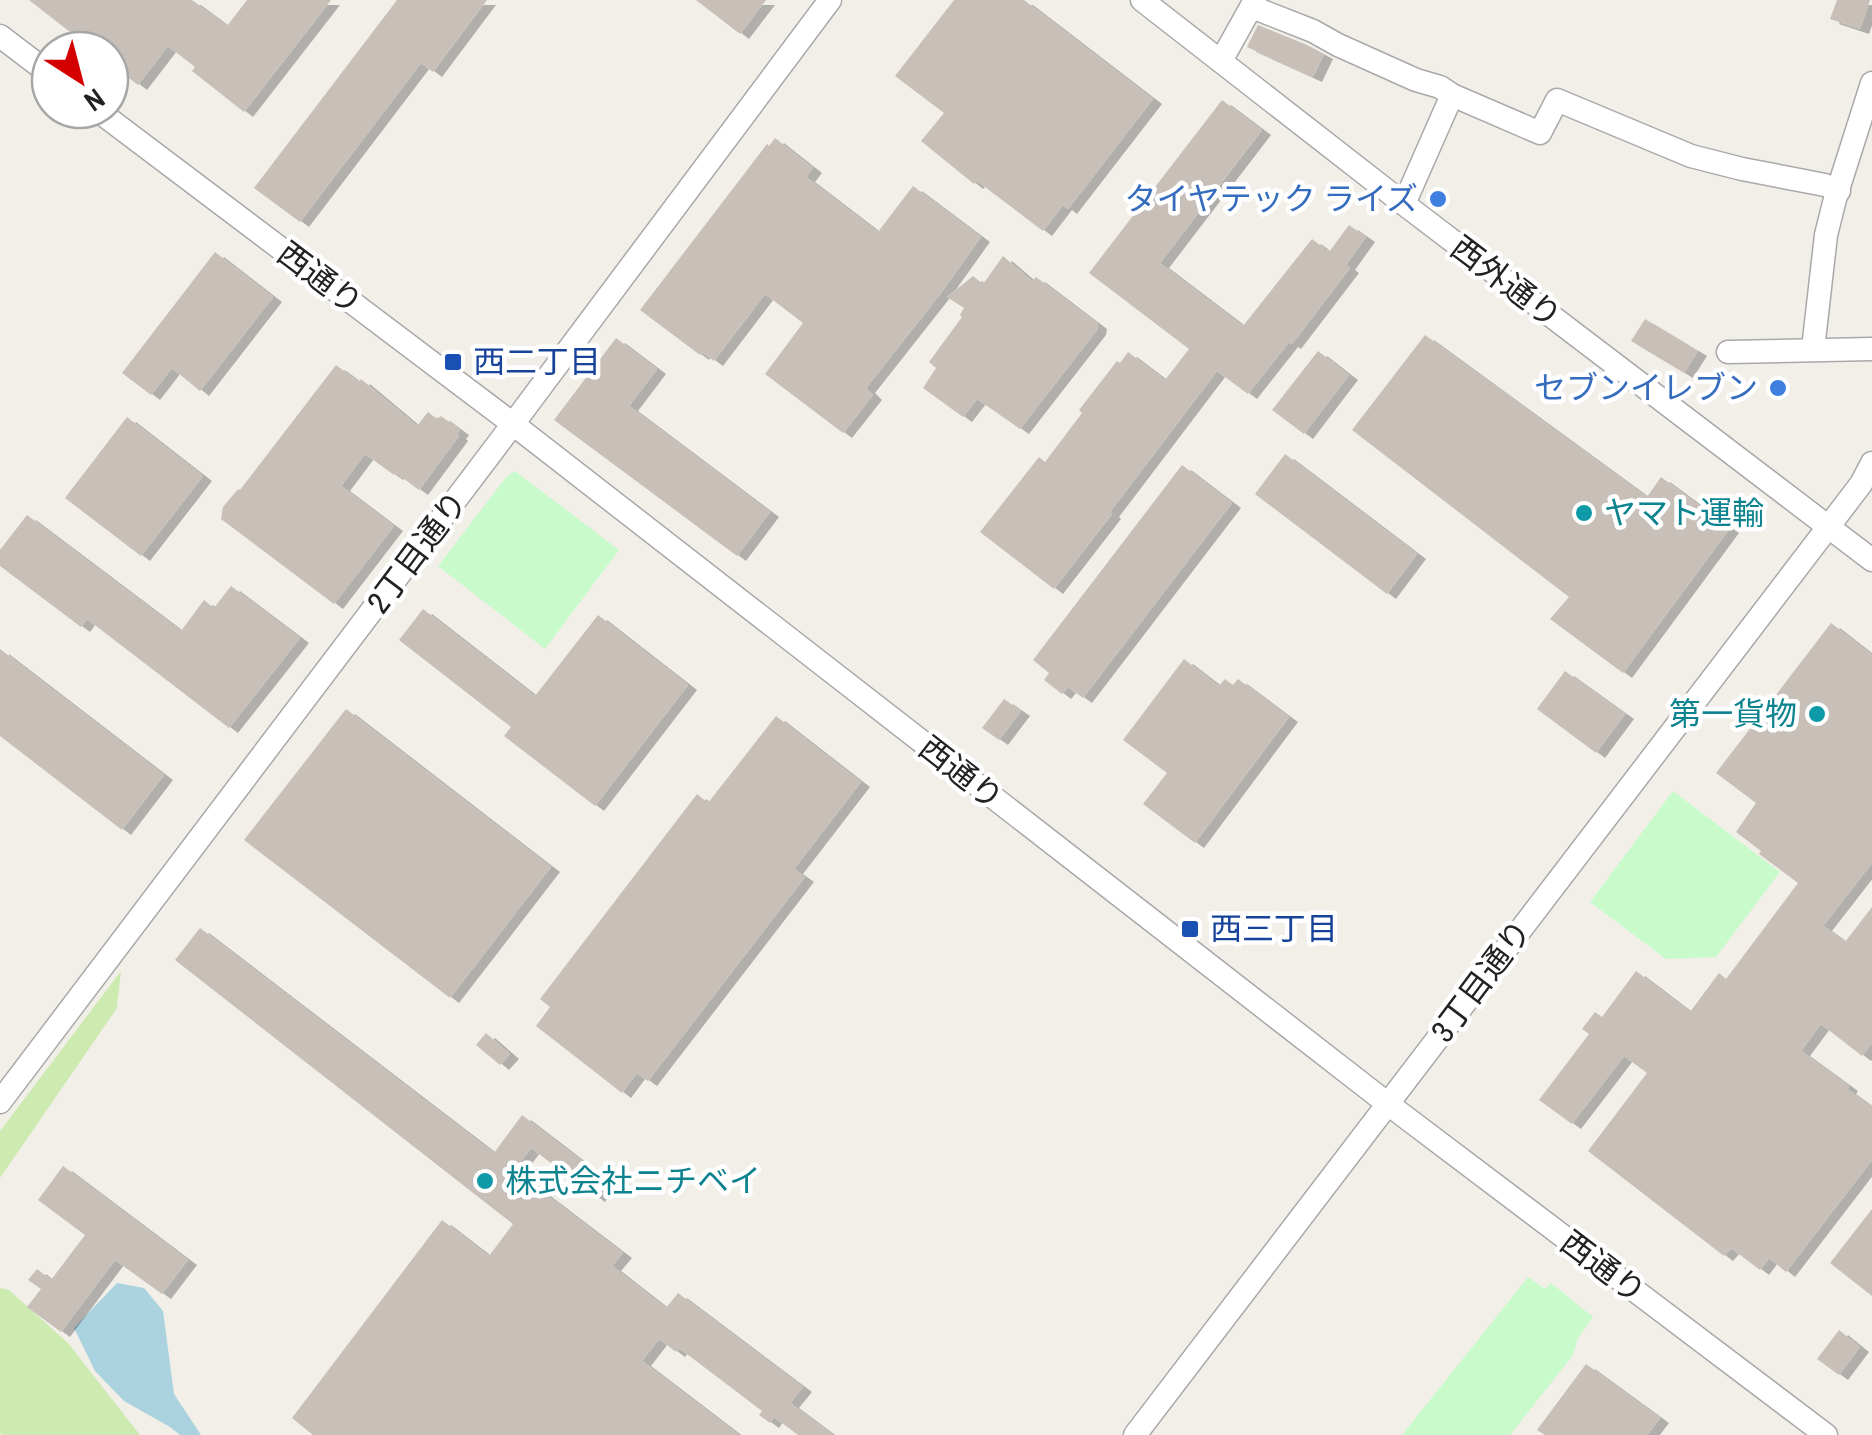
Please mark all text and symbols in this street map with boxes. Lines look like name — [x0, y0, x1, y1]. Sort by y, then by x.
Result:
north arrow — [30, 30, 130, 130]
text: N — [77, 80, 113, 120]
place label: タイヤテック ライズ — [1125, 177, 1418, 220]
marker: タイヤテック ライズ — [1427, 188, 1449, 210]
street label: 西外通り — [1442, 226, 1570, 337]
street label: 西通り — [269, 232, 372, 324]
place label: 西二丁目 — [473, 340, 601, 383]
marker: 西二丁目 — [442, 351, 464, 373]
place label: セブンイレブン — [1534, 366, 1758, 409]
marker: セブンイレブン — [1767, 377, 1789, 399]
street label: 2丁目通り — [357, 482, 477, 622]
place label: ヤマト運輸 — [1604, 491, 1764, 534]
marker: ヤマト運輸 — [1573, 502, 1595, 524]
place label: 第一貨物 — [1669, 692, 1797, 735]
marker: 第一貨物 — [1806, 703, 1828, 725]
street label: 西通り — [910, 726, 1012, 819]
place label: 西三丁目 — [1210, 907, 1338, 950]
street label: 3丁目通り — [1421, 911, 1541, 1051]
marker: 西三丁目 — [1179, 918, 1201, 940]
place label: 株式会社ニチベイ — [505, 1159, 761, 1202]
marker: 株式会社ニチベイ — [474, 1170, 496, 1192]
street label: 西通り — [1552, 1221, 1655, 1313]

